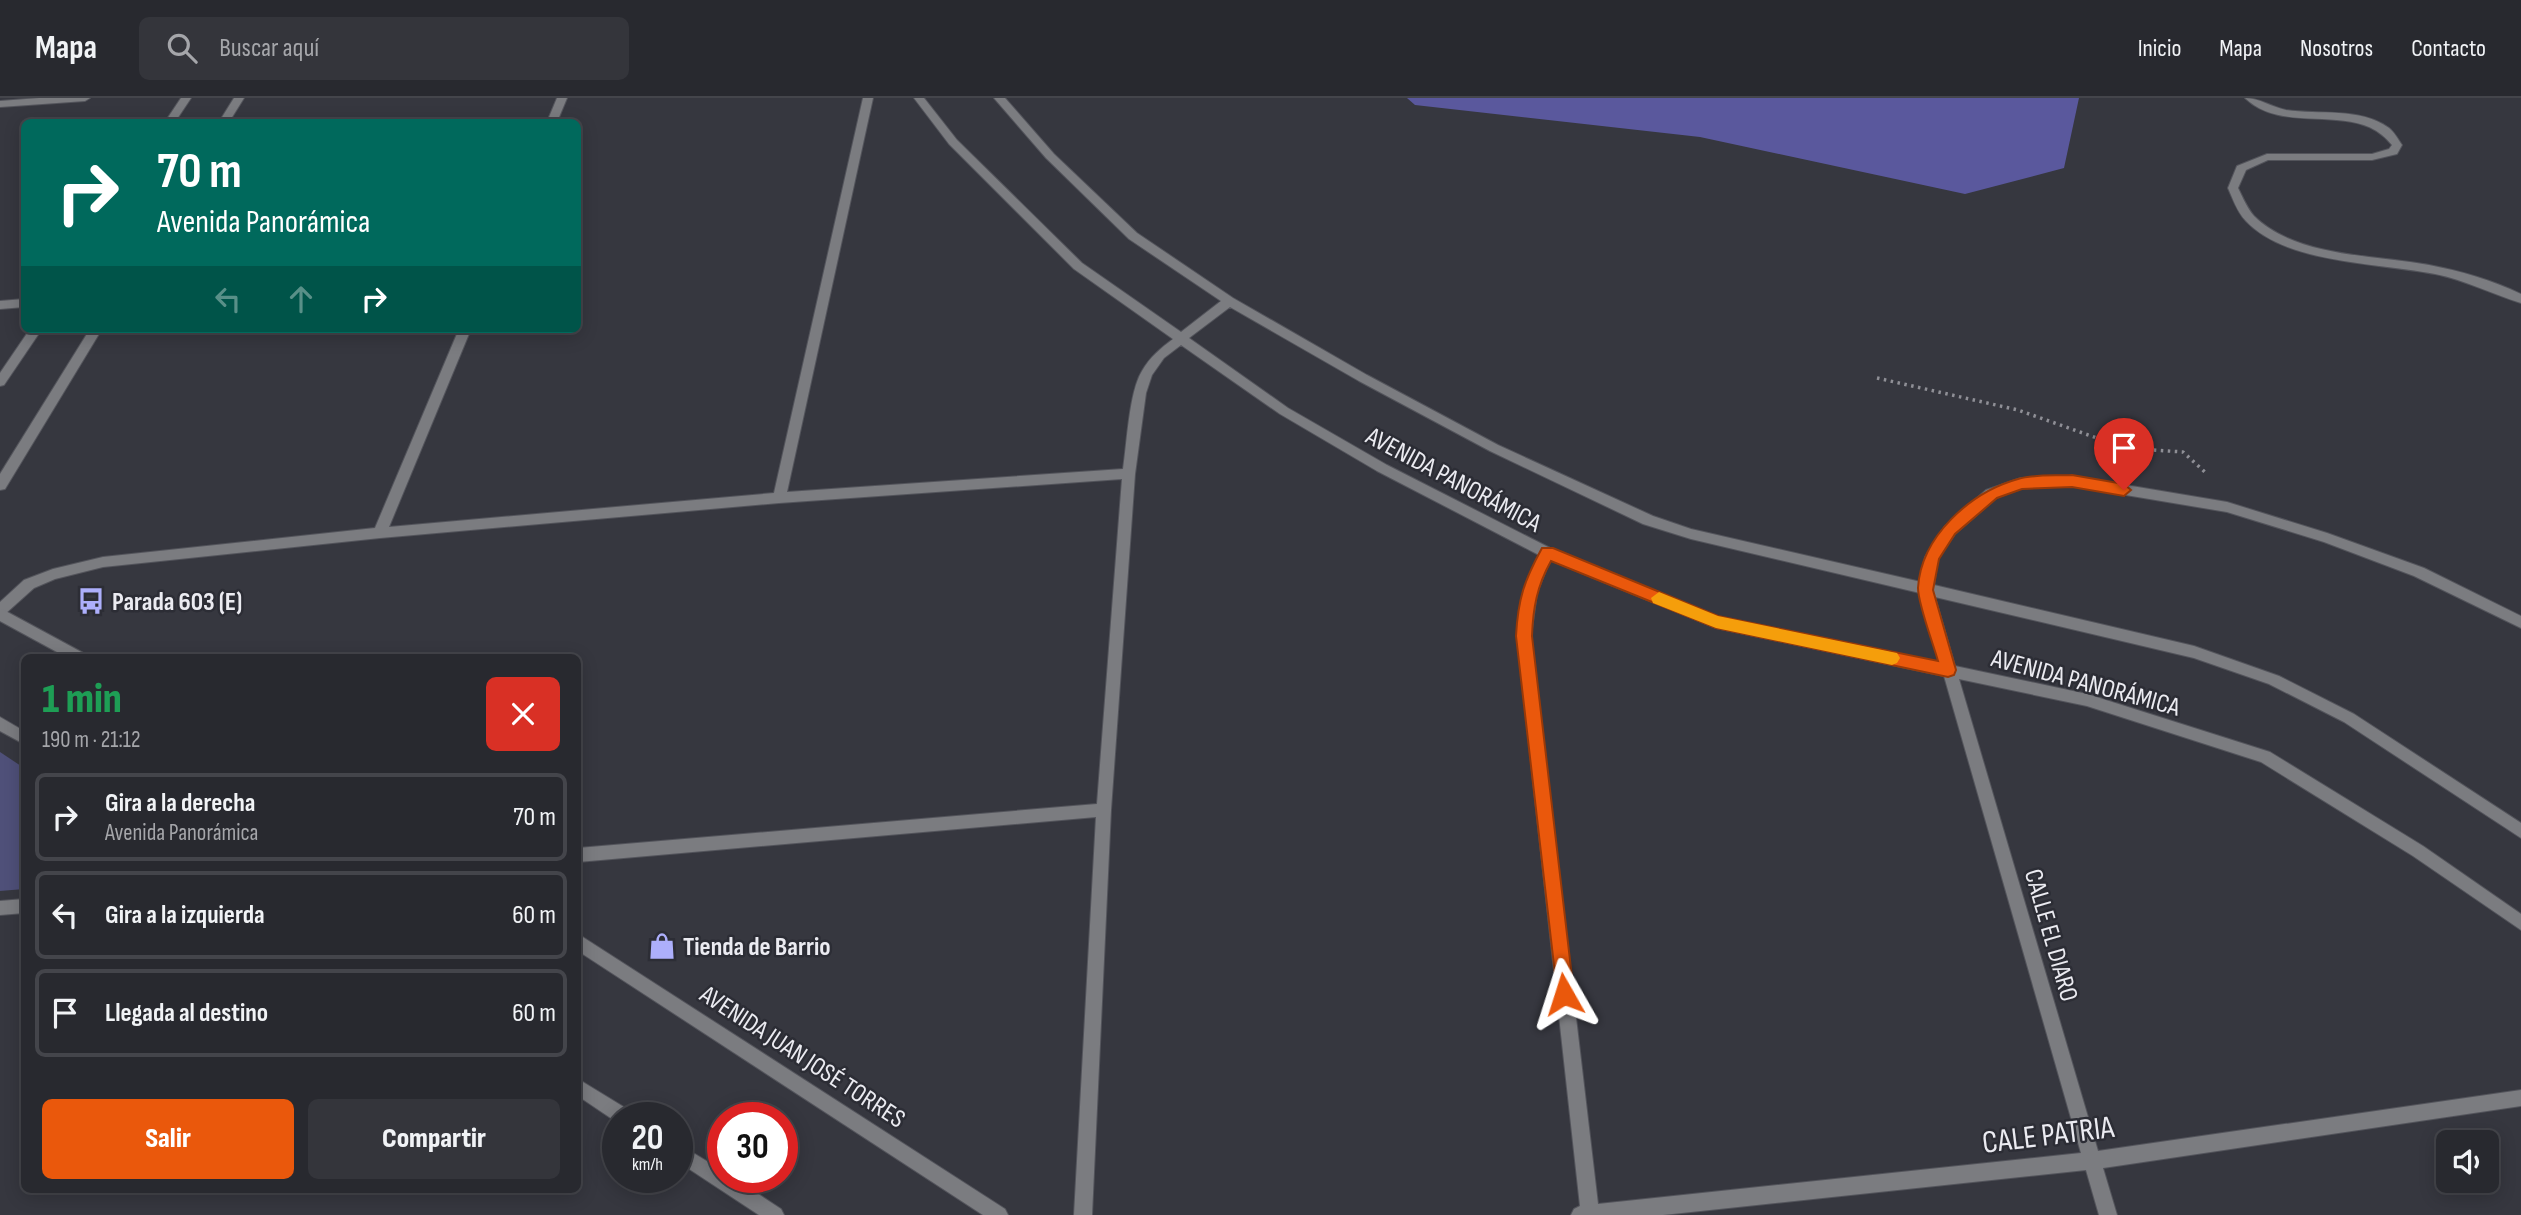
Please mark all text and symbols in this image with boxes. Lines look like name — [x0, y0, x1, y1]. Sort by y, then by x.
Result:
search box — [139, 17, 629, 80]
text: Mapa — [35, 28, 97, 68]
icon: search — [163, 29, 201, 67]
text: Buscar aquí — [219, 33, 319, 64]
text: Inicio — [2138, 34, 2181, 63]
text: Mapa — [2219, 34, 2262, 63]
text: Nosotros — [2300, 34, 2373, 63]
text: Contacto — [2411, 34, 2486, 63]
text: 70 m — [157, 143, 242, 202]
icon: right — [42, 147, 133, 238]
text: Avenida Panorámica — [157, 203, 370, 242]
icon: left — [209, 280, 247, 318]
icon: ahead — [282, 280, 320, 318]
icon: right — [355, 280, 393, 318]
pin — [2094, 418, 2154, 490]
street label: AVENIDA PANORÁMICA — [1359, 421, 1547, 540]
icon: arrive — [2105, 429, 2143, 467]
bus stop icon: Parada 603 (E) — [76, 586, 106, 616]
place label: Parada 603 (E) — [112, 587, 242, 618]
street label: AVENIDA PANORÁMICA — [1987, 643, 2184, 724]
text: 1 min — [42, 674, 122, 725]
button: close — [486, 677, 560, 751]
text: 190 m · 21:12 — [42, 726, 141, 754]
text: Gira a la derecha — [105, 788, 255, 819]
icon: right — [46, 798, 84, 836]
text: 70 m — [513, 802, 556, 833]
text: Avenida Panorámica — [105, 819, 258, 847]
street label: CALLE EL DIARO — [2017, 866, 2084, 1005]
icon: left — [46, 896, 84, 934]
text: Gira a la izquierda — [105, 900, 265, 931]
text: 60 m — [512, 900, 556, 931]
shop icon: Tienda de Barrio — [647, 931, 677, 961]
place label: Tienda de Barrio — [683, 932, 831, 963]
position arrow — [1527, 957, 1601, 1031]
street label: AVENIDA JUAN JOSÉ TORRES — [693, 979, 911, 1135]
icon: arrive — [46, 994, 84, 1032]
text: Llegada al destino — [105, 998, 268, 1029]
text: 60 m — [512, 998, 556, 1029]
button: Salir — [42, 1099, 294, 1179]
button: Compartir — [308, 1099, 560, 1179]
speed limit sign: 30 — [707, 1102, 798, 1193]
street label: CALE PATRIA — [1980, 1108, 2117, 1163]
text: 20 — [632, 1117, 664, 1160]
map controls — [2436, 1130, 2499, 1193]
button: sound — [2436, 1130, 2499, 1193]
text: km/h — [632, 1154, 663, 1175]

